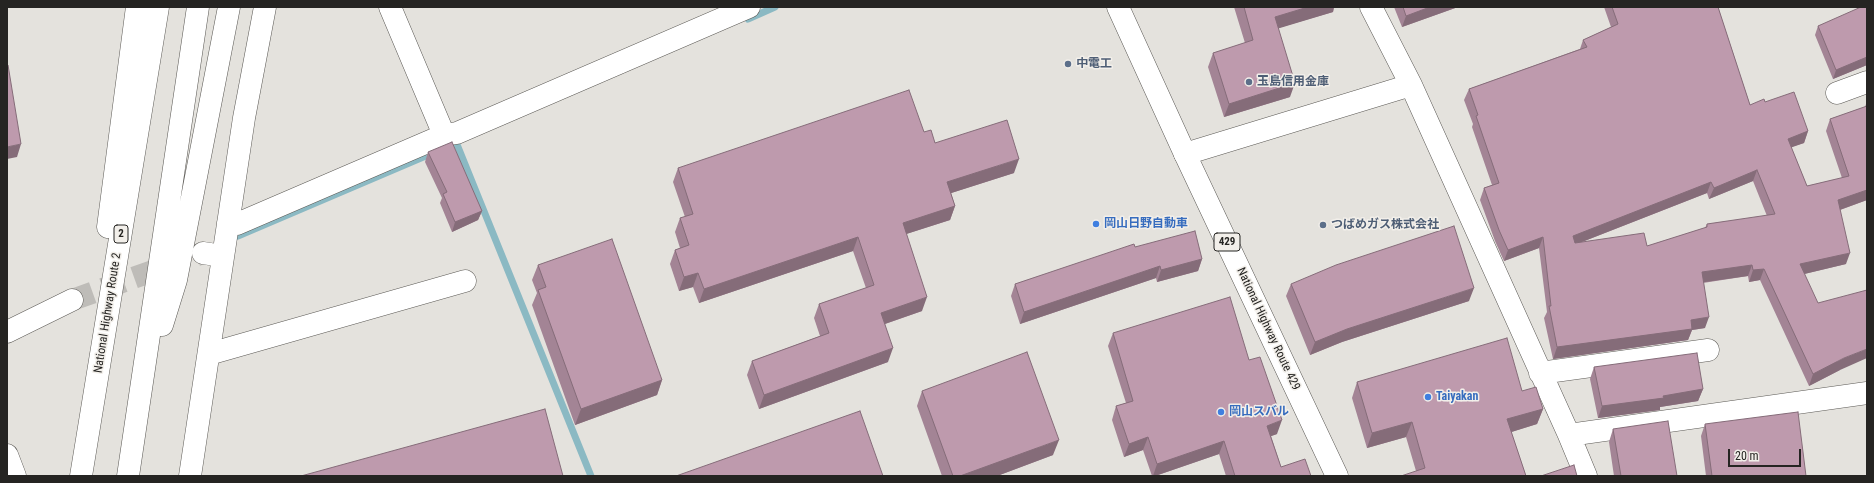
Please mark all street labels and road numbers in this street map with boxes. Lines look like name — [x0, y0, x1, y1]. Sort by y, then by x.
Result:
road number: 2 — [114, 225, 128, 243]
road number: 429 — [1214, 233, 1240, 251]
street label: National Highway Route 2 — [91, 252, 125, 374]
street label: National Highway Route 429 — [1233, 265, 1303, 393]

